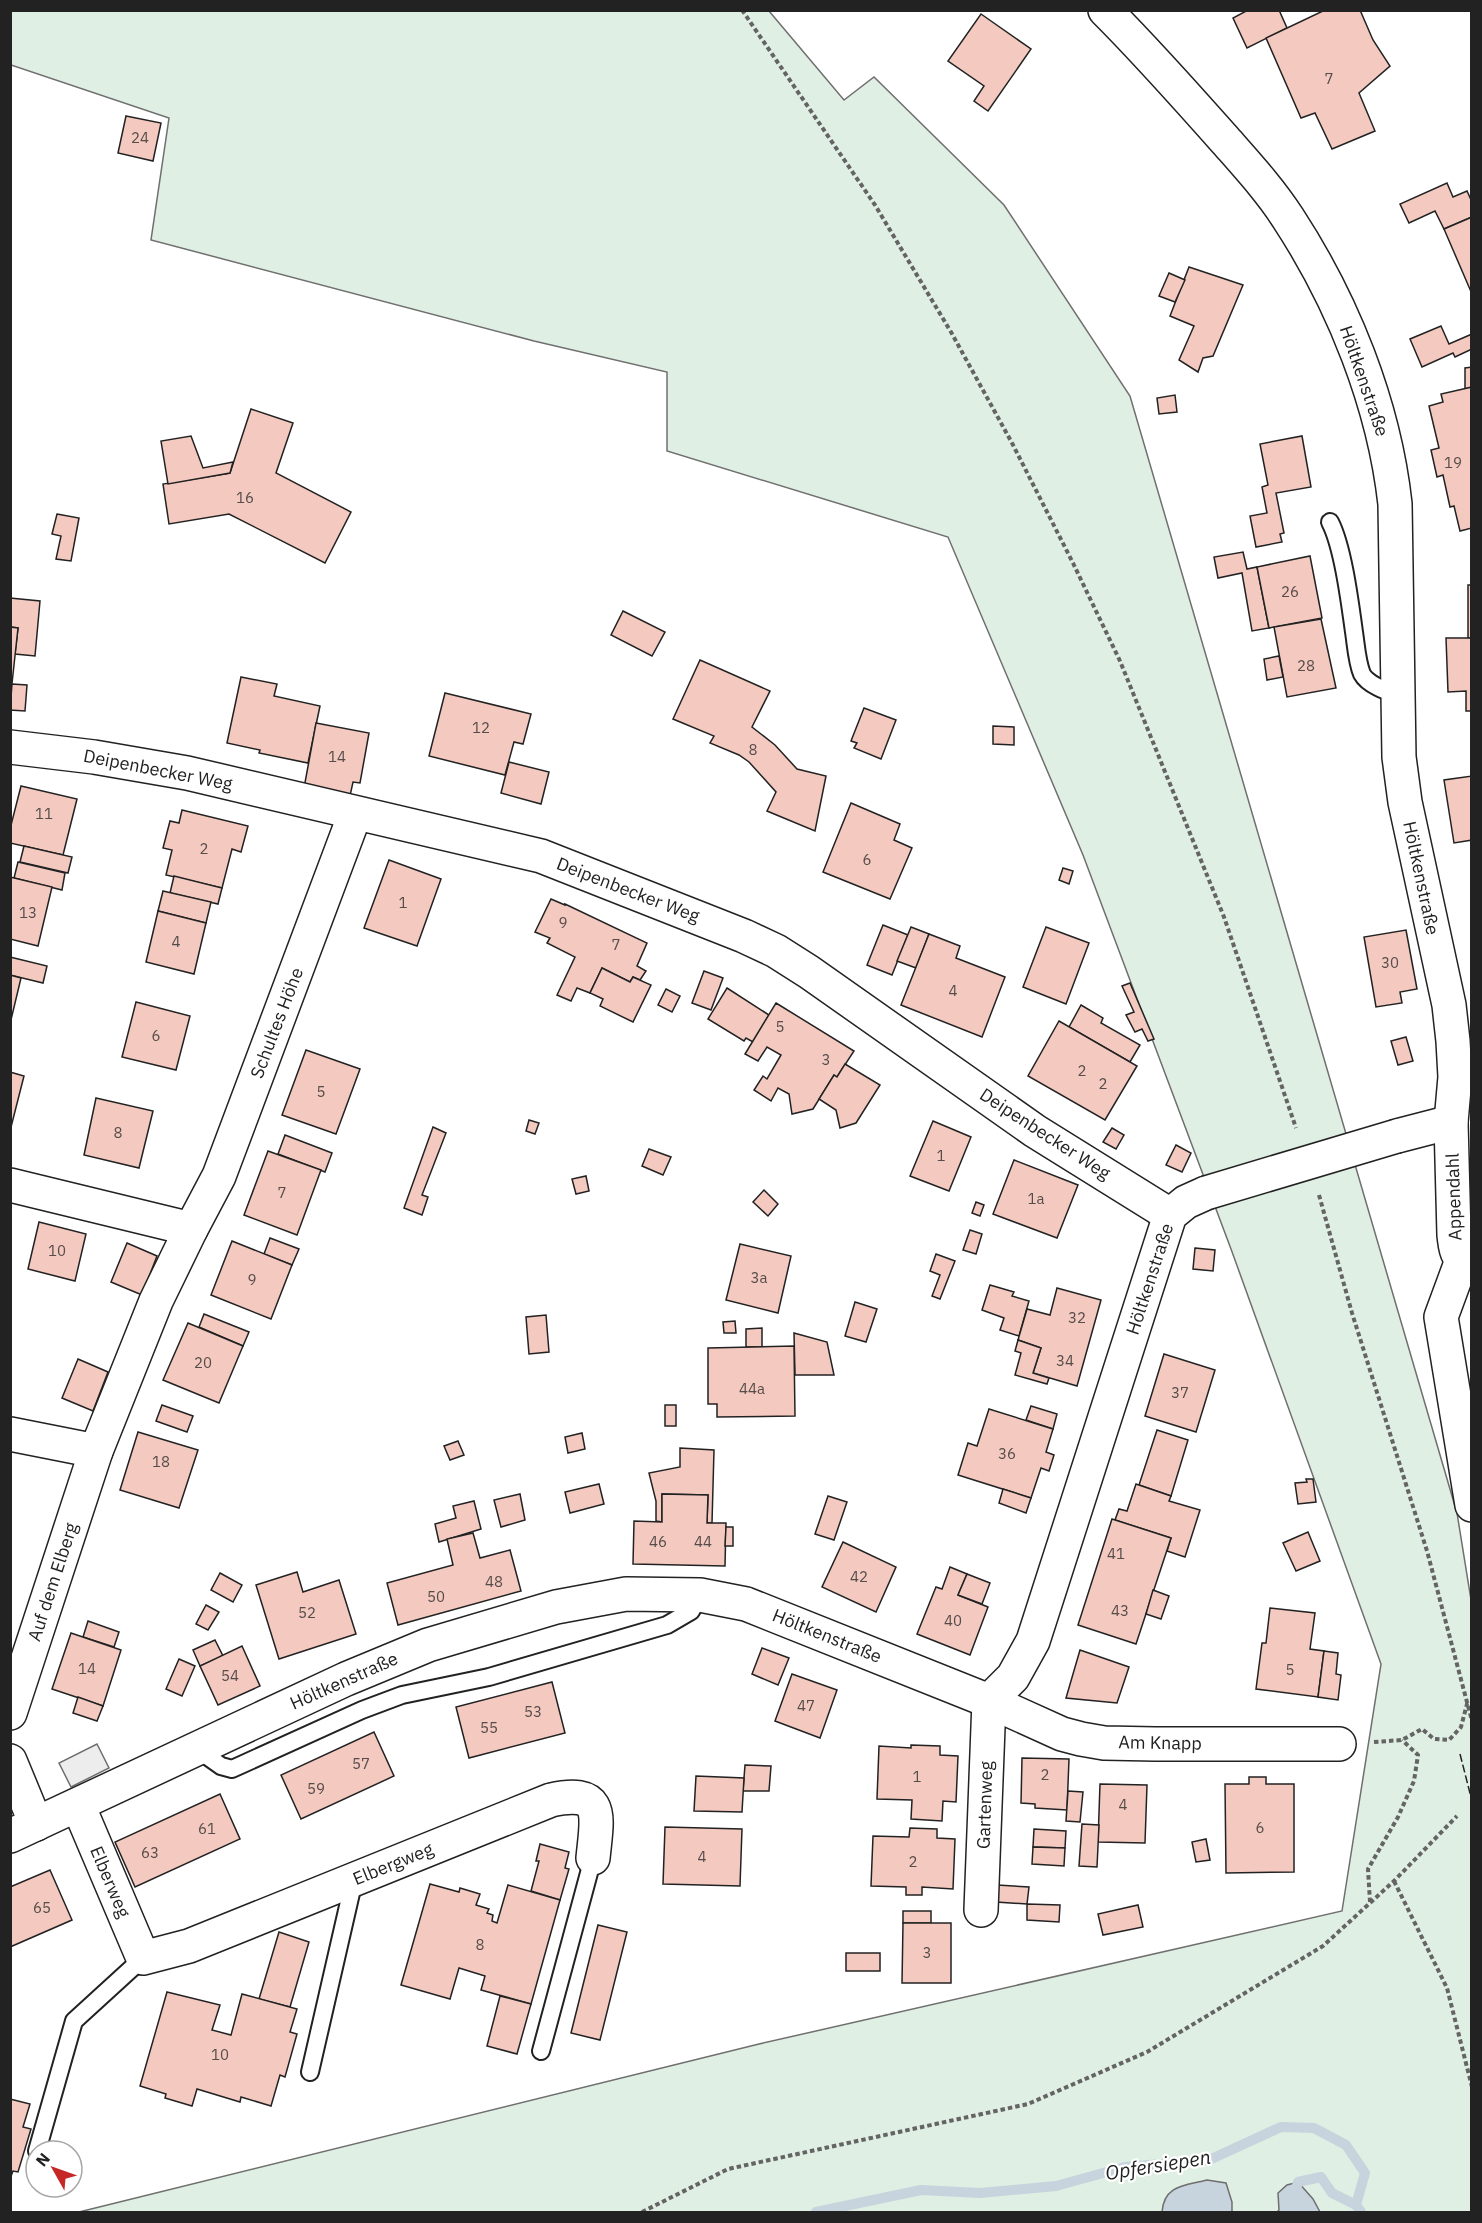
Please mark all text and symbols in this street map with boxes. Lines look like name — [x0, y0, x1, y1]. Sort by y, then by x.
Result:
house number: 7 — [1324, 69, 1334, 88]
house number: 24 — [131, 128, 149, 147]
street label: Höltkenstraße — [1335, 322, 1394, 439]
house number: 19 — [1444, 453, 1462, 472]
house number: 16 — [236, 488, 254, 507]
house number: 26 — [1281, 582, 1299, 601]
house number: 28 — [1297, 656, 1315, 675]
house number: 12 — [472, 718, 490, 737]
house number: 8 — [748, 740, 758, 759]
street label: Deipenbecker Weg — [82, 744, 235, 795]
house number: 14 — [328, 747, 346, 766]
house number: 11 — [35, 804, 53, 823]
street label: Höltkenstraße — [1398, 819, 1445, 937]
house number: 2 — [199, 839, 209, 858]
house number: 6 — [862, 850, 872, 869]
street label: Deipenbecker Weg — [553, 852, 703, 928]
house number: 1 — [398, 893, 408, 912]
house number: 13 — [19, 903, 37, 922]
house number: 9 — [558, 913, 568, 932]
house number: 4 — [171, 932, 181, 951]
house number: 7 — [611, 935, 621, 954]
house number: 30 — [1381, 953, 1399, 972]
street label: Schultes Höhe — [245, 964, 308, 1081]
house number: 4 — [948, 981, 958, 1000]
house number: 5 — [775, 1017, 785, 1036]
house number: 6 — [151, 1026, 161, 1045]
house number: 3 — [821, 1050, 831, 1069]
house number: 2 — [1077, 1061, 1087, 1080]
house number: 2 — [1098, 1074, 1108, 1093]
house number: 5 — [316, 1082, 326, 1101]
street label: Deipenbecker Weg — [975, 1083, 1115, 1185]
house number: 8 — [113, 1123, 123, 1142]
house number: 1 — [936, 1146, 946, 1165]
street label: Appendahl — [1440, 1153, 1467, 1241]
house number: 7 — [277, 1183, 287, 1202]
house number: 1a — [1027, 1189, 1045, 1208]
street label: Höltkenstraße — [1121, 1220, 1178, 1337]
house number: 10 — [48, 1241, 66, 1260]
house number: 3a — [750, 1268, 768, 1287]
house number: 9 — [247, 1270, 257, 1289]
house number: 32 — [1068, 1308, 1086, 1327]
house number: 34 — [1056, 1351, 1074, 1370]
house number: 20 — [194, 1353, 212, 1372]
house number: 44a — [739, 1379, 765, 1398]
house number: 37 — [1171, 1383, 1189, 1402]
house number: 36 — [998, 1444, 1016, 1463]
house number: 18 — [152, 1452, 170, 1471]
street label: Auf dem Elberg — [22, 1519, 83, 1644]
house number: 46 — [649, 1532, 667, 1551]
house number: 44 — [694, 1532, 712, 1551]
house number: 41 — [1107, 1544, 1125, 1563]
house number: 42 — [850, 1567, 868, 1586]
house number: 48 — [485, 1572, 503, 1591]
house number: 50 — [427, 1587, 445, 1606]
house number: 43 — [1111, 1601, 1129, 1620]
house number: 52 — [298, 1603, 316, 1622]
street label: Höltkenstraße — [769, 1603, 885, 1668]
house number: 40 — [944, 1611, 962, 1630]
street label: Höltkenstraße — [286, 1646, 401, 1715]
house number: 14 — [78, 1659, 96, 1678]
house number: 5 — [1285, 1660, 1295, 1679]
house number: 54 — [221, 1666, 239, 1685]
house number: 47 — [797, 1696, 815, 1715]
house number: 53 — [524, 1702, 542, 1721]
house number: 55 — [480, 1718, 498, 1737]
street label: Am Knapp — [1118, 1730, 1202, 1755]
house number: 57 — [352, 1754, 370, 1773]
street label: Gartenweg — [971, 1760, 998, 1849]
house number: 2 — [1040, 1765, 1050, 1784]
house number: 1 — [912, 1767, 922, 1786]
house number: 59 — [307, 1779, 325, 1798]
house number: 4 — [1118, 1795, 1128, 1814]
house number: 6 — [1255, 1818, 1265, 1837]
house number: 61 — [198, 1819, 216, 1838]
street label: Elbergweg — [349, 1837, 437, 1890]
street label: Elberweg — [85, 1843, 136, 1922]
house number: 63 — [141, 1843, 159, 1862]
house number: 4 — [697, 1847, 707, 1866]
house number: 2 — [908, 1852, 918, 1871]
house number: 65 — [33, 1898, 51, 1917]
house number: 8 — [475, 1935, 485, 1954]
house number: 3 — [922, 1943, 932, 1962]
house number: 10 — [211, 2045, 229, 2064]
north arrow — [24, 2139, 84, 2199]
water label: Opfersiepen — [1103, 2143, 1213, 2186]
text: N — [31, 2148, 54, 2170]

